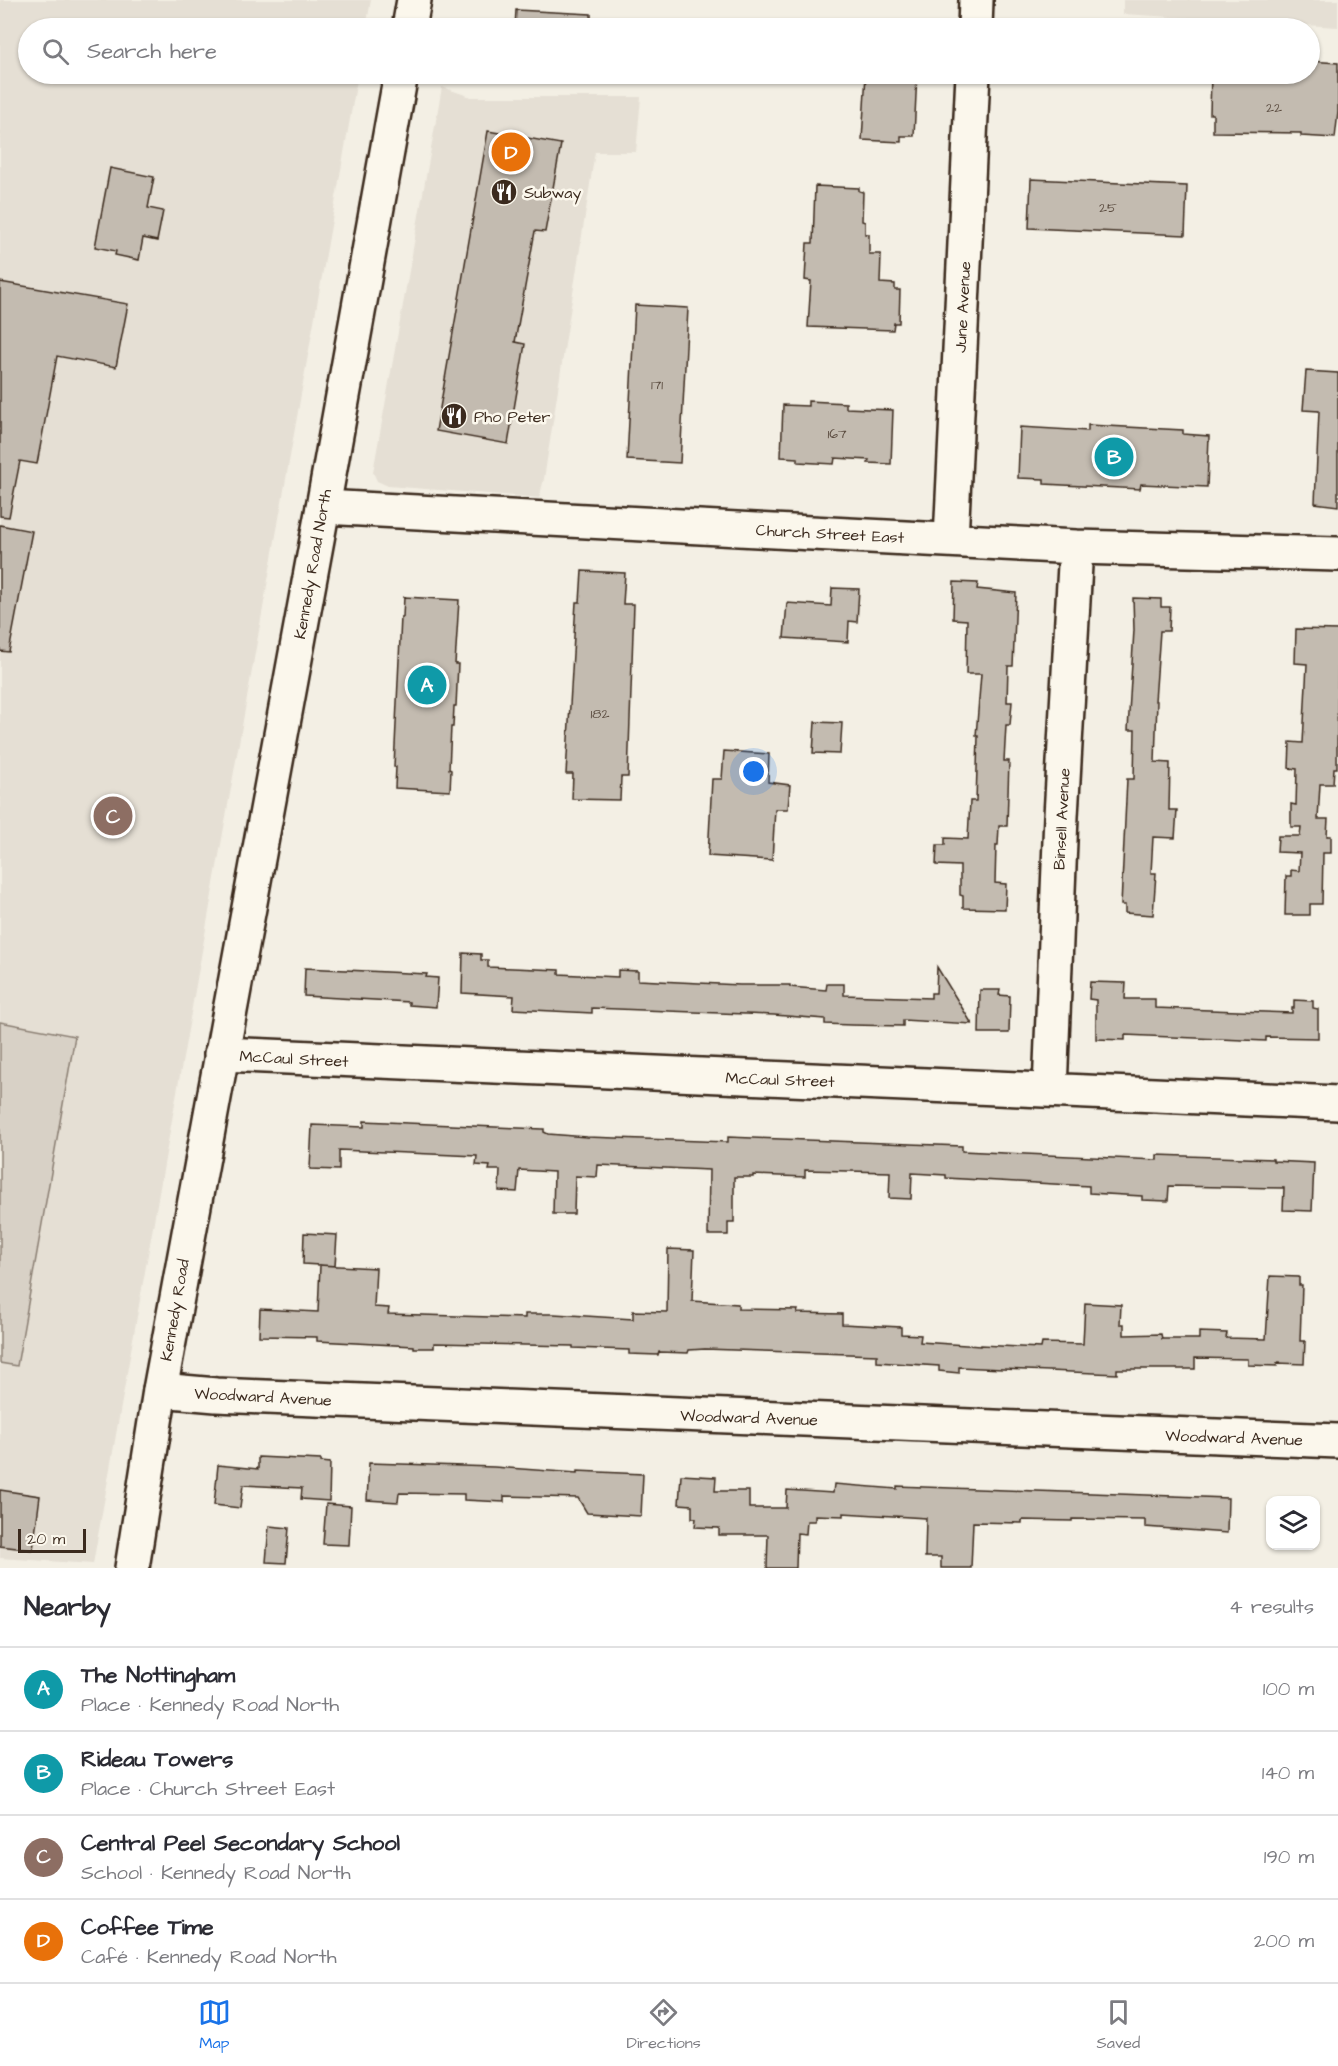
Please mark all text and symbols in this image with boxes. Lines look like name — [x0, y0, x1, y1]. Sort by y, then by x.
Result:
search box — [18, 18, 1320, 84]
icon: search — [39, 35, 72, 68]
text: Search here — [87, 36, 217, 67]
house number: 22 — [1266, 98, 1282, 118]
pin: D — [492, 130, 530, 174]
restaurant icon: Subway — [489, 177, 519, 207]
place label: Subway — [524, 182, 581, 205]
house number: 25 — [1099, 198, 1117, 218]
street label: June Avenue — [950, 260, 976, 353]
house number: 171 — [651, 375, 663, 395]
restaurant icon: Pho Peter — [439, 401, 469, 431]
place label: Pho Peter — [474, 406, 551, 428]
house number: 167 — [827, 424, 847, 444]
pin: B — [1094, 434, 1134, 480]
street label: Kennedy Road North — [289, 487, 338, 641]
street label: Church Street East — [755, 519, 905, 549]
pin: A — [408, 662, 446, 708]
house number: 182 — [591, 704, 609, 724]
your location — [739, 757, 768, 786]
street label: Binsell Avenue — [1048, 767, 1076, 871]
pin: C — [94, 794, 132, 838]
street label: McCaul Street — [239, 1045, 350, 1073]
street label: McCaul Street — [725, 1067, 835, 1093]
street label: Kennedy Road — [155, 1257, 196, 1363]
street label: Woodward Avenue — [194, 1382, 333, 1412]
street label: Woodward Avenue — [680, 1405, 819, 1431]
street label: Woodward Avenue — [1165, 1425, 1304, 1451]
map controls — [1266, 1496, 1320, 1550]
button: layers — [1266, 1496, 1320, 1550]
scale bar — [18, 1526, 86, 1554]
text: 20 m — [27, 1528, 65, 1550]
text: Nearby — [24, 1589, 111, 1625]
text: 4 results — [1229, 1593, 1314, 1621]
text: The Nottingham — [81, 1660, 235, 1691]
text: A — [37, 1675, 50, 1703]
text: 100 m — [1263, 1675, 1314, 1703]
text: Place · Kennedy Road North — [81, 1691, 339, 1719]
text: Rideau Towers — [81, 1744, 233, 1775]
text: B — [36, 1759, 51, 1787]
text: 140 m — [1262, 1759, 1314, 1787]
text: Place · Church Street East — [81, 1775, 335, 1803]
text: Central Peel Secondary School — [81, 1828, 400, 1859]
text: C — [36, 1843, 51, 1871]
text: 190 m — [1264, 1843, 1314, 1871]
text: School · Kennedy Road North — [81, 1859, 351, 1887]
text: Coffee Time — [81, 1912, 214, 1943]
text: D — [37, 1927, 50, 1955]
text: 200 m — [1254, 1927, 1314, 1955]
text: Café · Kennedy Road North — [81, 1943, 337, 1971]
tab: Map — [198, 1996, 231, 2054]
tab: Directions — [627, 1996, 701, 2054]
tab: Saved — [1097, 1996, 1140, 2054]

